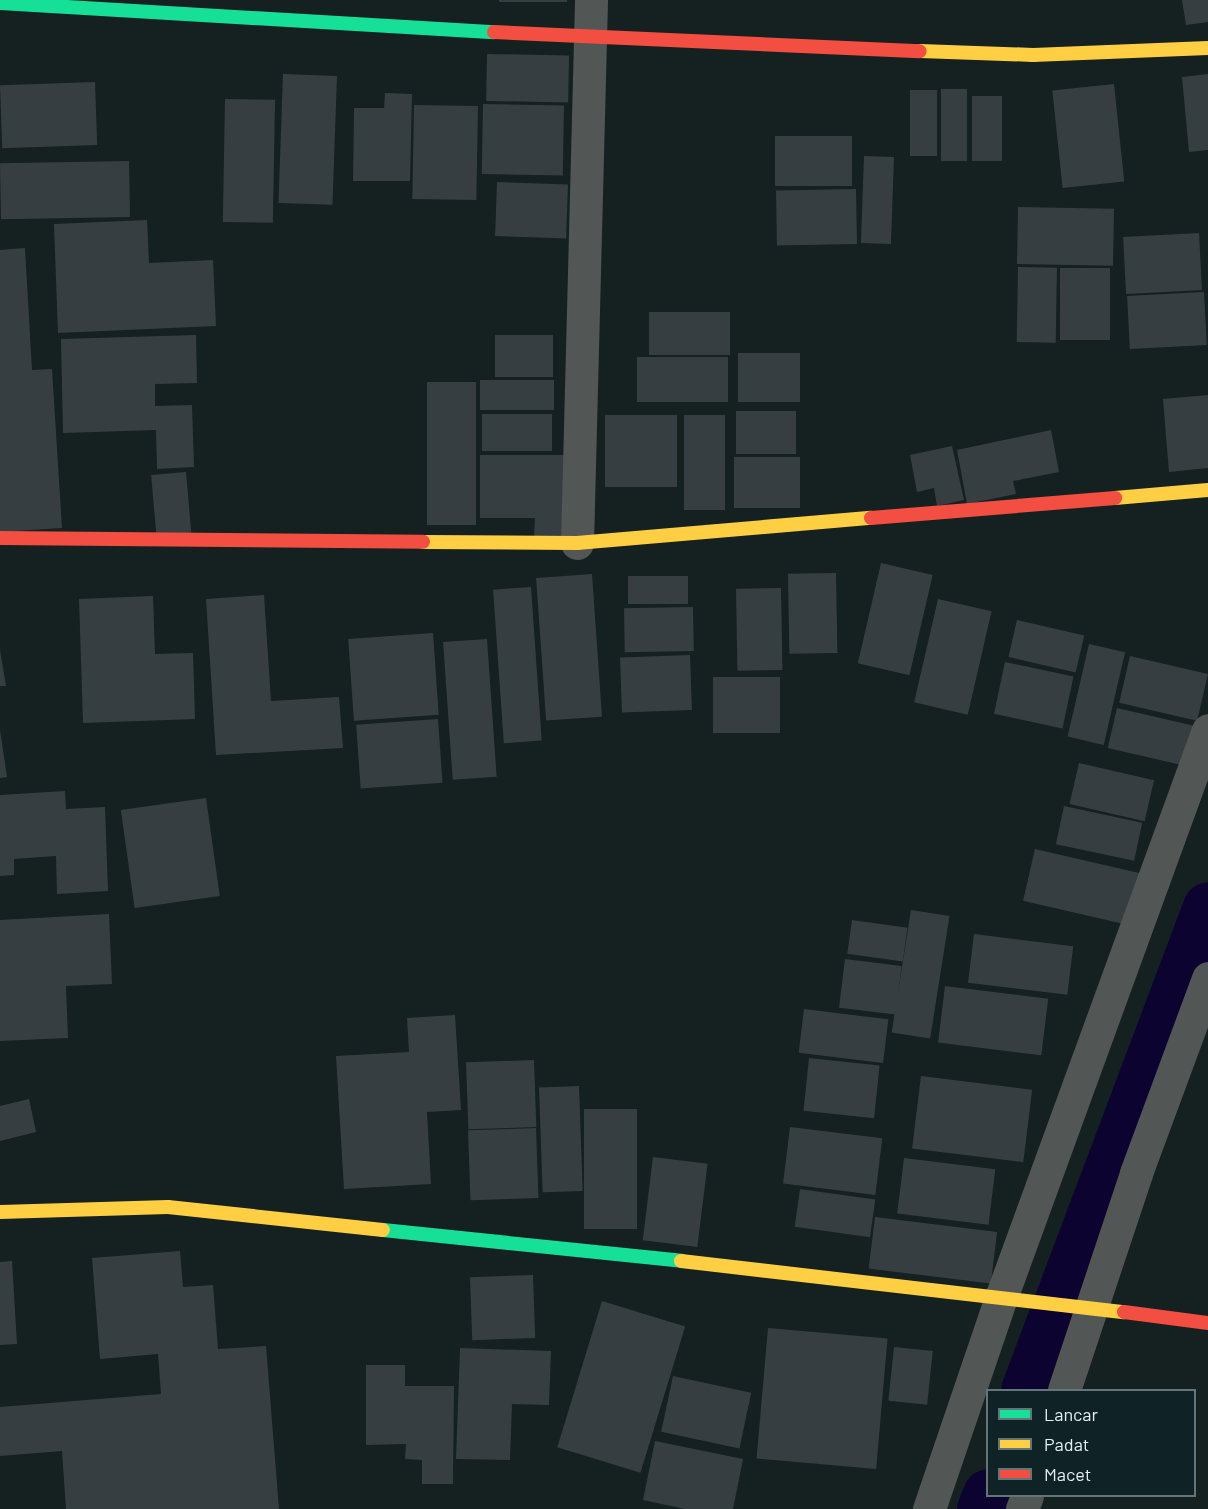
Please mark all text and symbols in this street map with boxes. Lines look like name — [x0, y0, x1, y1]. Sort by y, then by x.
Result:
legend — [986, 1389, 1196, 1497]
text: Lancar — [1044, 1403, 1098, 1425]
text: Padat — [1044, 1433, 1089, 1455]
text: Macet — [1044, 1463, 1091, 1485]

